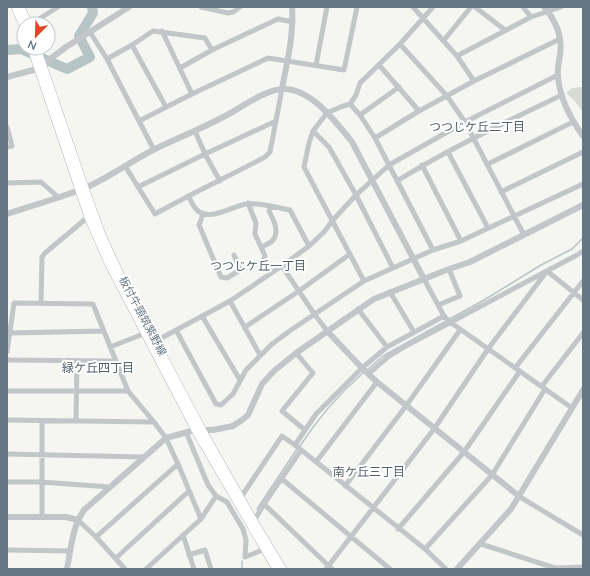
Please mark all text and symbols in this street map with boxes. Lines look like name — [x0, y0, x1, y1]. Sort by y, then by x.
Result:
north arrow — [16, 16, 56, 56]
text: N — [26, 37, 39, 53]
district label: つつじケ丘二丁目 — [429, 119, 525, 134]
district label: つつじケ丘一丁目 — [210, 258, 306, 273]
street label: 板付牛頸筑紫野線 — [116, 274, 170, 358]
district label: 緑ケ丘四丁目 — [62, 360, 134, 375]
district label: 南ケ丘三丁目 — [333, 464, 405, 479]

